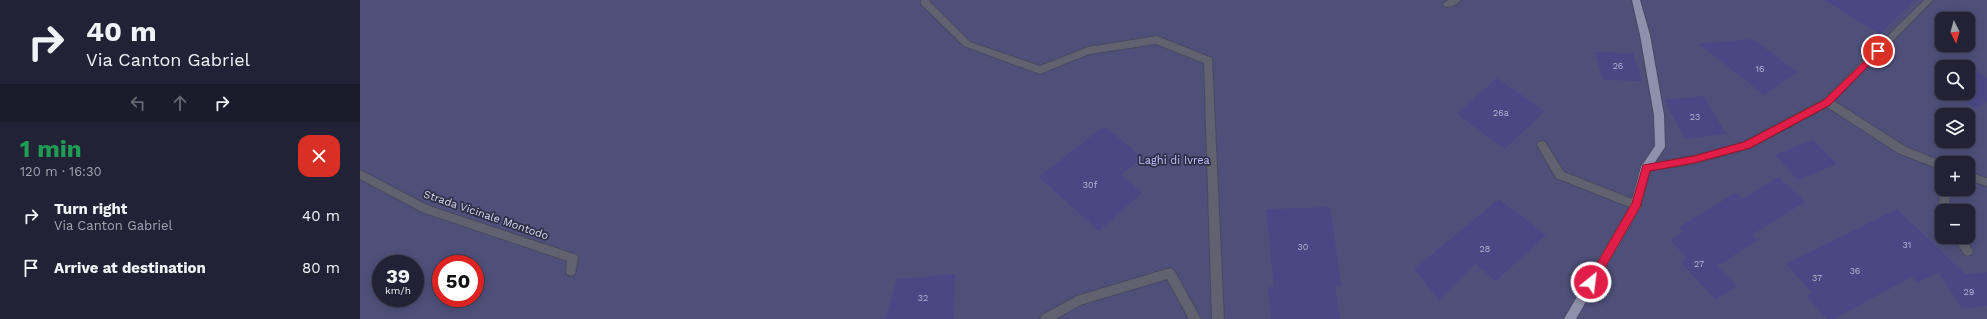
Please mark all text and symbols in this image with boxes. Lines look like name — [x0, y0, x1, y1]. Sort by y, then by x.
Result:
north arrow — [1935, 12, 1975, 52]
map controls — [1935, 12, 1975, 244]
text: 40 m — [86, 15, 156, 48]
icon: right — [20, 16, 72, 68]
pin — [1861, 34, 1895, 68]
icon: arrive — [1867, 40, 1889, 62]
text: Via Canton Gabriel — [86, 49, 250, 70]
button: search — [1935, 60, 1975, 100]
house number: 26 — [1613, 61, 1623, 71]
house number: 16 — [1756, 64, 1764, 74]
icon: left — [127, 92, 149, 114]
icon: ahead — [169, 92, 191, 114]
icon: right — [211, 92, 233, 114]
house number: 26a — [1493, 108, 1509, 118]
button: layers — [1935, 108, 1975, 148]
house number: 23 — [1690, 112, 1700, 122]
text: 1 min — [20, 135, 82, 163]
button: close — [298, 135, 340, 177]
park label: Laghi di Ivrea — [1138, 154, 1210, 167]
button: + — [1935, 156, 1975, 196]
text: 120 m · 16:30 — [20, 164, 102, 179]
house number: 30f — [1083, 180, 1098, 190]
street label: Strada Vicinale Montodo — [422, 187, 550, 243]
text: Turn right — [54, 200, 127, 218]
button: − — [1935, 204, 1975, 244]
icon: right — [20, 205, 42, 227]
text: 40 m — [302, 207, 340, 225]
text: Via Canton Gabriel — [54, 218, 173, 233]
house number: 31 — [1903, 240, 1911, 250]
house number: 30 — [1298, 242, 1309, 252]
house number: 28 — [1480, 244, 1490, 254]
speed limit sign: 50 — [432, 255, 484, 307]
icon: arrive — [20, 257, 42, 279]
text: Arrive at destination — [54, 259, 206, 277]
text: 80 m — [302, 259, 340, 277]
house number: 27 — [1694, 259, 1704, 269]
position arrow — [1570, 261, 1612, 303]
text: 39 — [386, 264, 410, 288]
house number: 36 — [1850, 266, 1860, 276]
house number: 37 — [1812, 273, 1822, 283]
text: km/h — [385, 285, 411, 296]
house number: 29 — [1964, 287, 1974, 297]
house number: 32 — [918, 293, 928, 303]

